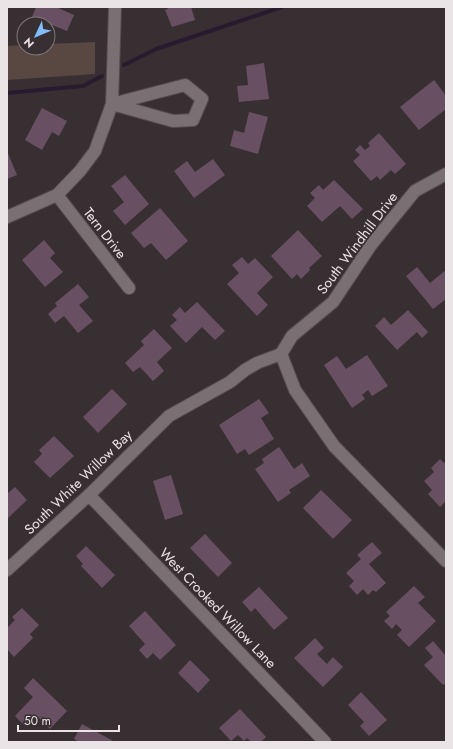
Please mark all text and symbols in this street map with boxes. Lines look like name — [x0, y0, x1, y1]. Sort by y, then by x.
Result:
north arrow — [16, 16, 56, 56]
text: N — [20, 34, 38, 52]
street label: South Windhill Drive — [312, 188, 402, 298]
street label: Tern Drive — [79, 203, 131, 263]
street label: South White Willow Bay — [20, 425, 137, 539]
street label: West Crooked Willow Lane — [155, 543, 281, 673]
scale bar — [18, 707, 119, 733]
text: 50 m — [24, 712, 51, 730]

